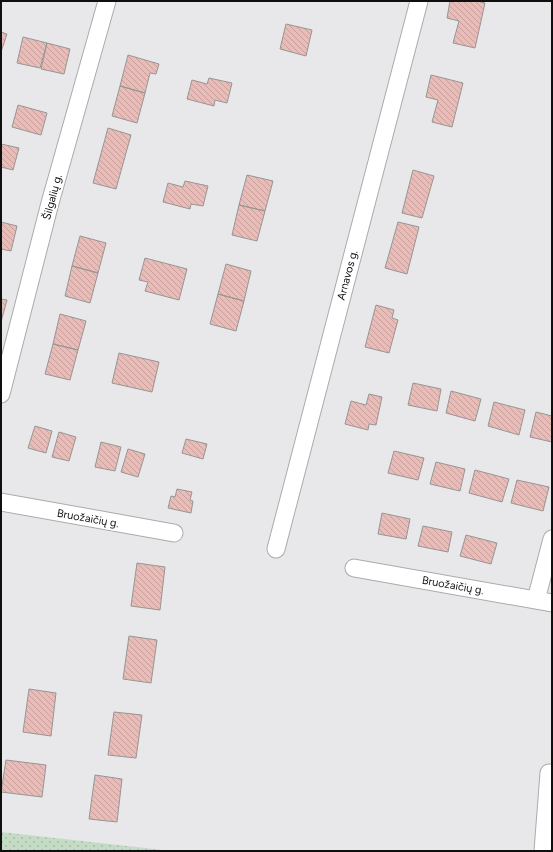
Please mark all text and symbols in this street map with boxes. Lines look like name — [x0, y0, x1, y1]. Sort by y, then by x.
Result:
street label: Šilgalių g. — [39, 173, 65, 221]
street label: Arnavos g. — [335, 249, 360, 302]
street label: Bruožaičių g. — [56, 507, 120, 530]
street label: Bruožaičių g. — [421, 574, 485, 597]

